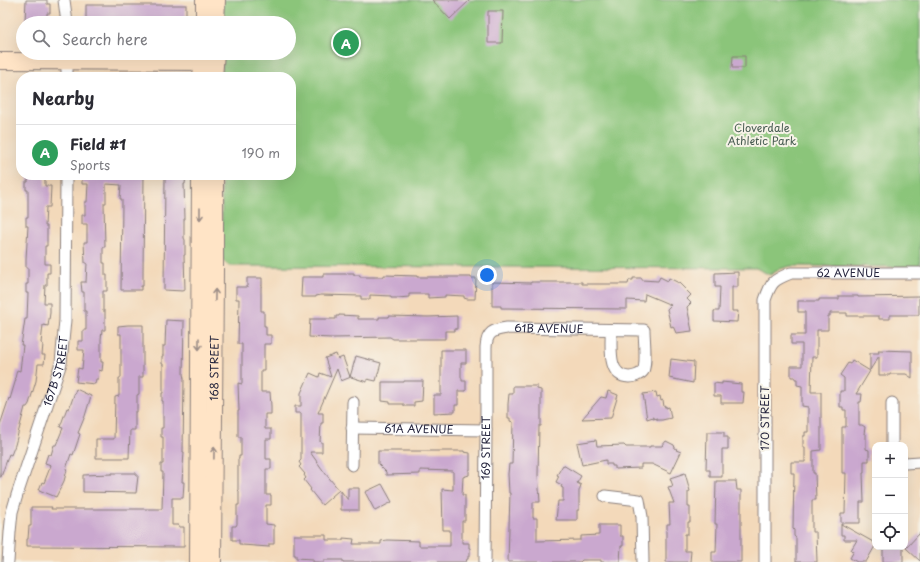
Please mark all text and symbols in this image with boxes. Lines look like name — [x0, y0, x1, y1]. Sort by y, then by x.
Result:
search box — [16, 16, 296, 60]
icon: search — [30, 27, 52, 49]
text: Search here — [62, 27, 148, 50]
pin: A — [333, 28, 359, 58]
text: Nearby — [32, 85, 94, 111]
park label: Cloverdale Athletic Park — [727, 119, 797, 149]
text: Field #1 — [70, 132, 126, 155]
text: A — [40, 143, 50, 162]
text: 190 m — [241, 143, 280, 162]
text: Sports — [70, 155, 110, 174]
one-way arrow — [196, 207, 204, 220]
street label: 62 AVENUE — [816, 264, 880, 281]
your location — [477, 265, 497, 285]
one-way arrow — [211, 289, 219, 302]
street label: 61B AVENUE — [514, 319, 584, 337]
street label: 167B STREET — [38, 335, 72, 408]
street label: 168 STREET — [205, 335, 223, 401]
one-way arrow — [195, 337, 203, 350]
street label: 170 STREET — [756, 385, 773, 451]
street label: 169 STREET — [477, 415, 494, 480]
street label: 61A AVENUE — [384, 419, 454, 438]
map controls — [872, 442, 908, 550]
button: + — [872, 442, 908, 478]
one-way arrow — [210, 447, 218, 460]
button: − — [872, 478, 908, 514]
button: locate — [872, 514, 908, 550]

